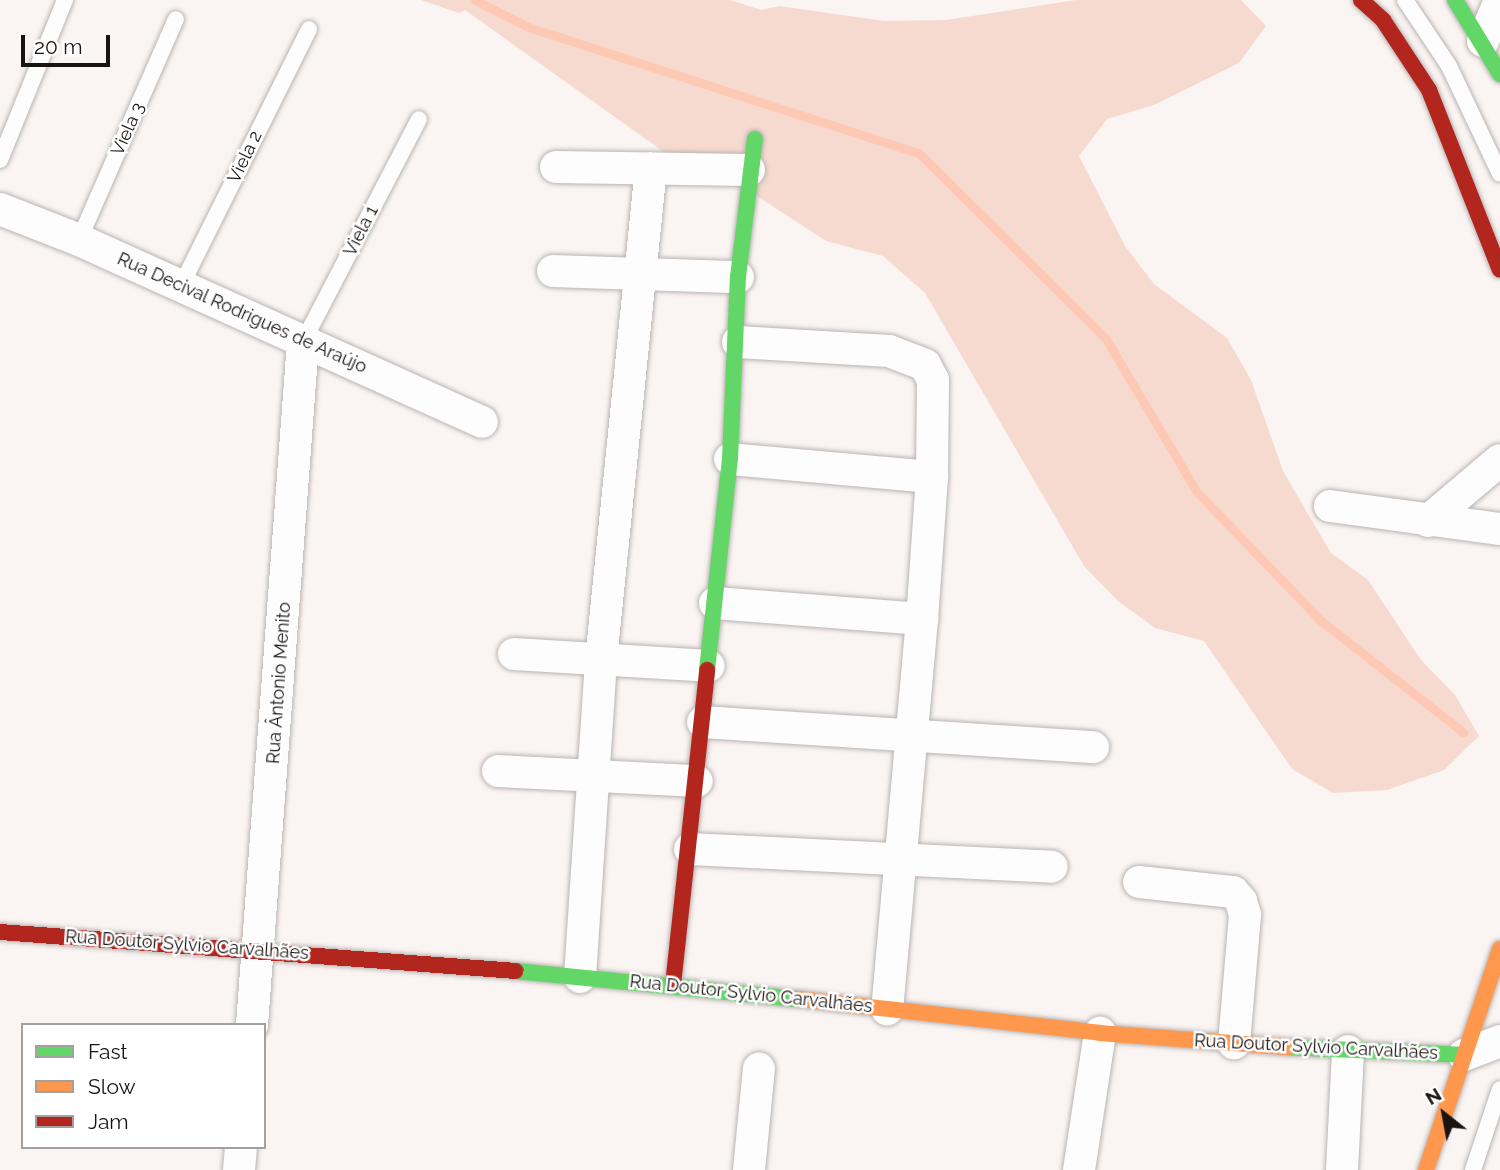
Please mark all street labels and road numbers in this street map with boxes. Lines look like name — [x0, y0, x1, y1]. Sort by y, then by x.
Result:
street label: Viela 3 — [107, 99, 149, 159]
street label: Viela 2 — [223, 127, 267, 187]
street label: Viela 1 — [339, 202, 383, 260]
street label: Rua Decival Rodrigues de Araújo — [113, 248, 371, 378]
street label: Rua Ântonio Menito — [263, 601, 295, 765]
street label: Rua Doutor Sylvio Carvalhães — [64, 926, 310, 964]
street label: Rua Doutor Sylvio Carvalhães — [628, 970, 874, 1018]
street label: Rua Doutor Sylvio Carvalhães — [1193, 1030, 1439, 1064]

